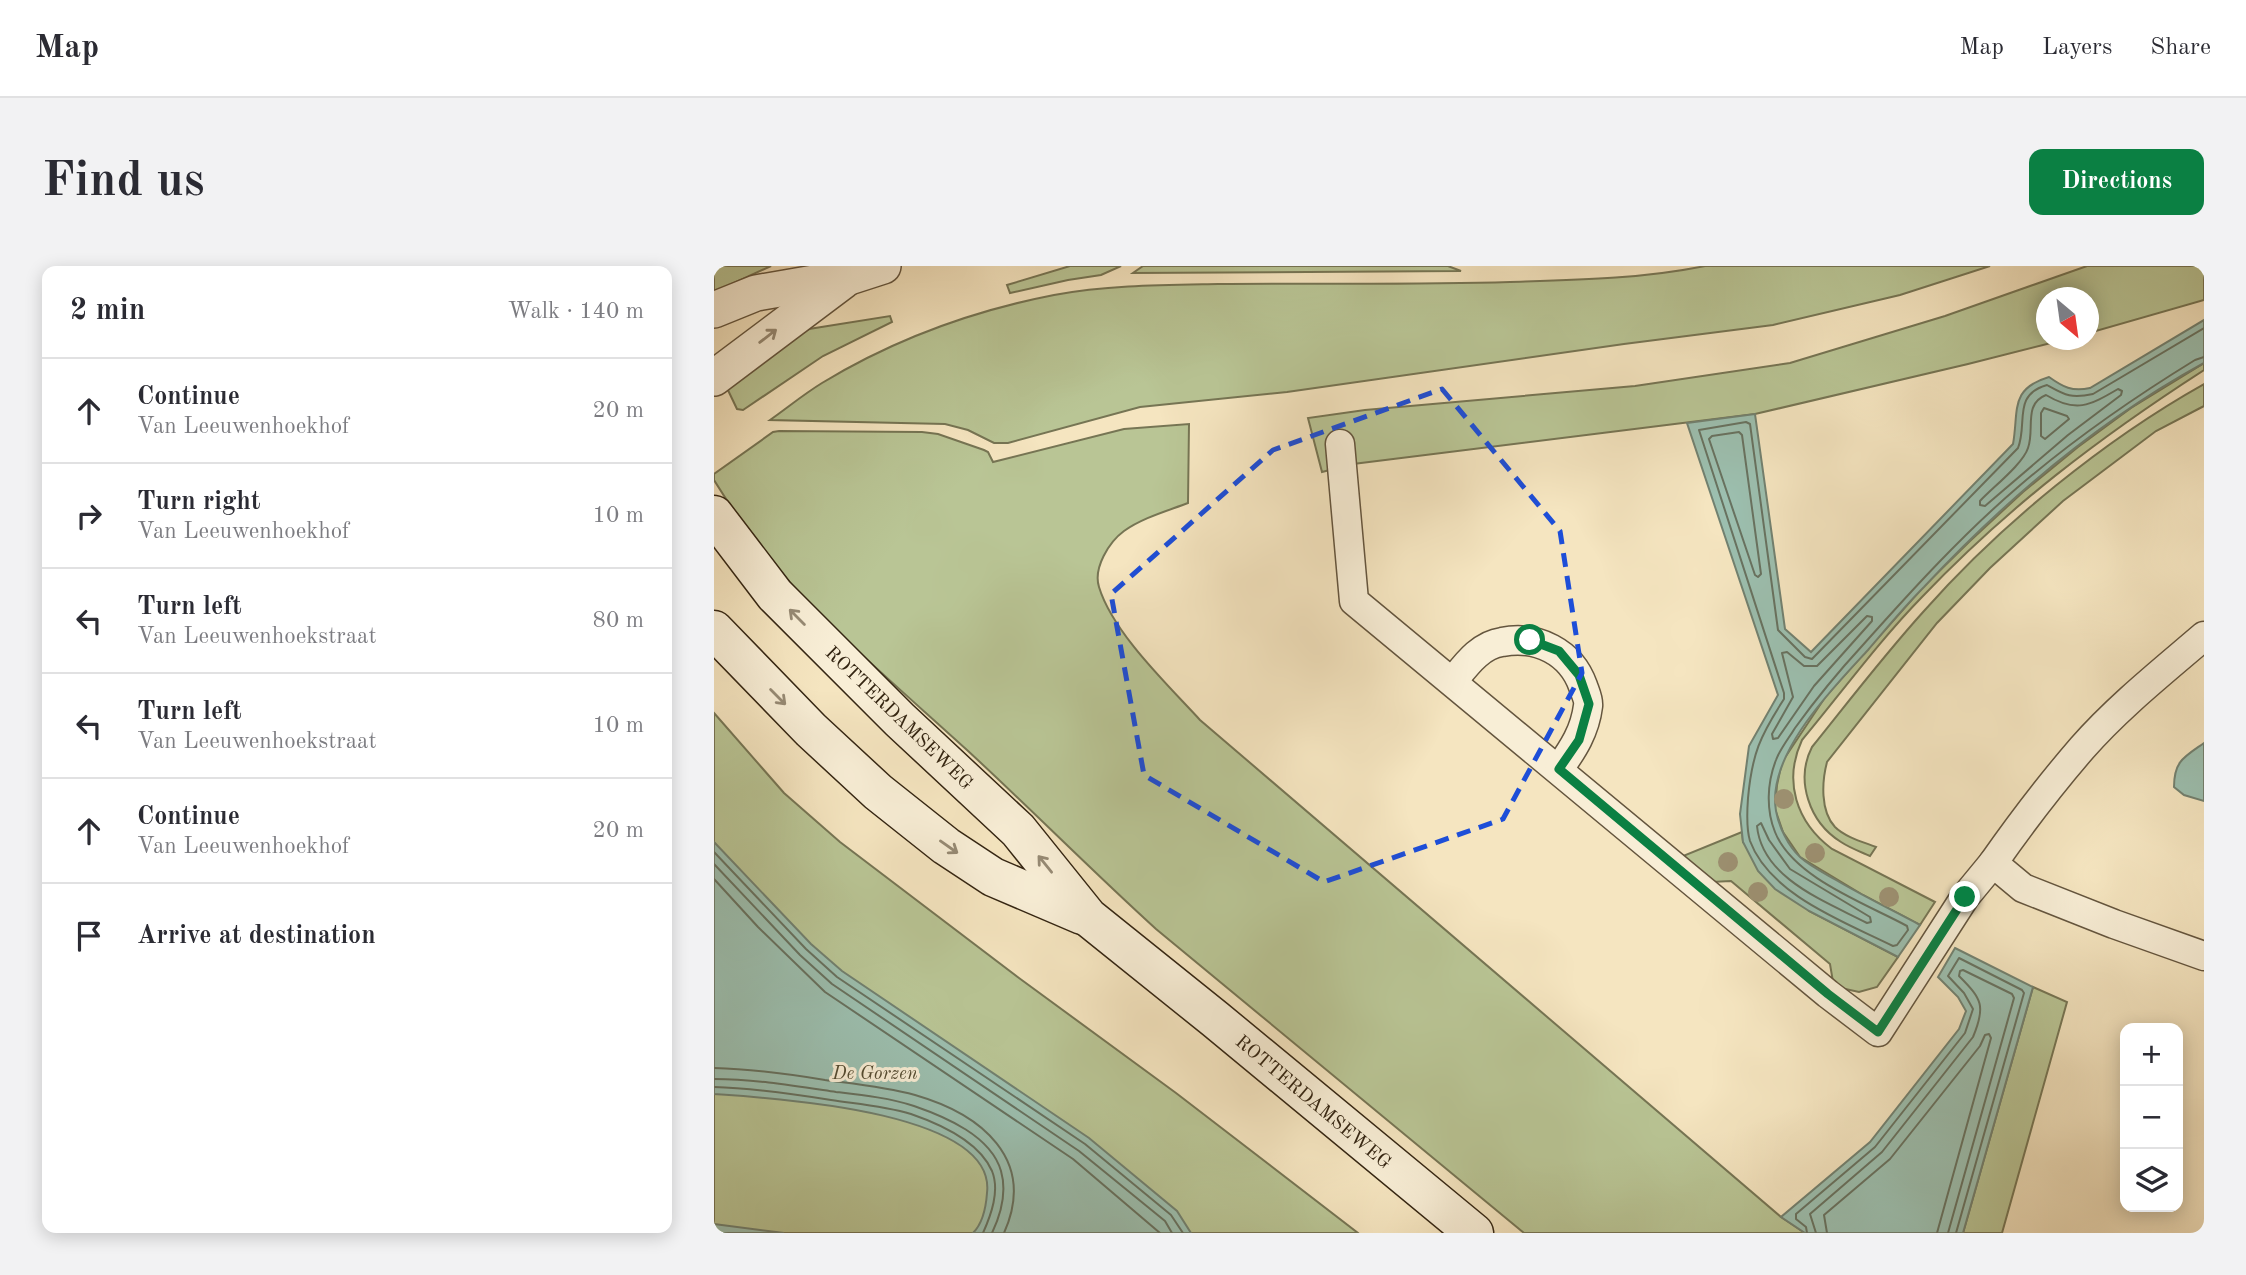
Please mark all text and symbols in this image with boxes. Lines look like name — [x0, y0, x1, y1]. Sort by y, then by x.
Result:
text: Map — [35, 32, 99, 65]
text: Map — [1960, 36, 2004, 60]
text: Layers — [2042, 36, 2112, 60]
text: Share — [2150, 36, 2211, 60]
button: Directions — [2029, 149, 2204, 215]
text: Find us — [42, 158, 205, 207]
north arrow — [2036, 287, 2099, 350]
text: 2 min — [70, 296, 145, 326]
text: Walk · 140 m — [508, 300, 644, 323]
one-way arrow — [758, 329, 777, 344]
text: Continue — [137, 384, 240, 410]
icon: ahead — [70, 392, 108, 430]
text: 20 m — [593, 399, 644, 422]
text: Van Leeuwenhoekhof — [137, 415, 350, 438]
text: Turn right — [137, 489, 260, 515]
icon: right — [70, 497, 108, 535]
text: 10 m — [593, 504, 644, 527]
text: Van Leeuwenhoekhof — [137, 520, 350, 543]
text: Turn left — [137, 594, 242, 620]
icon: left — [70, 602, 108, 640]
one-way arrow — [789, 608, 806, 625]
text: 80 m — [593, 609, 644, 632]
route start — [1514, 624, 1545, 655]
text: Van Leeuwenhoekstraat — [137, 625, 376, 648]
street label: ROTTERDAMSEWEG — [821, 644, 976, 794]
one-way arrow — [769, 688, 786, 705]
text: Turn left — [137, 699, 242, 725]
icon: left — [70, 707, 108, 745]
text: 10 m — [593, 714, 644, 737]
text: Van Leeuwenhoekstraat — [137, 730, 376, 753]
text: Continue — [137, 804, 240, 830]
icon: ahead — [70, 812, 108, 850]
text: 20 m — [593, 819, 644, 842]
text: Van Leeuwenhoekhof — [137, 835, 350, 858]
one-way arrow — [939, 839, 958, 854]
one-way arrow — [1037, 855, 1052, 873]
route end — [1949, 881, 1980, 912]
icon: arrive — [70, 917, 108, 955]
text: Arrive at destination — [137, 923, 376, 949]
map controls — [2120, 1023, 2183, 1212]
button: + — [2120, 1023, 2183, 1086]
street label: ROTTERDAMSEWEG — [1231, 1032, 1394, 1174]
park label: De Gorzen — [831, 1065, 918, 1084]
button: − — [2120, 1086, 2183, 1149]
button: layers — [2120, 1149, 2183, 1212]

